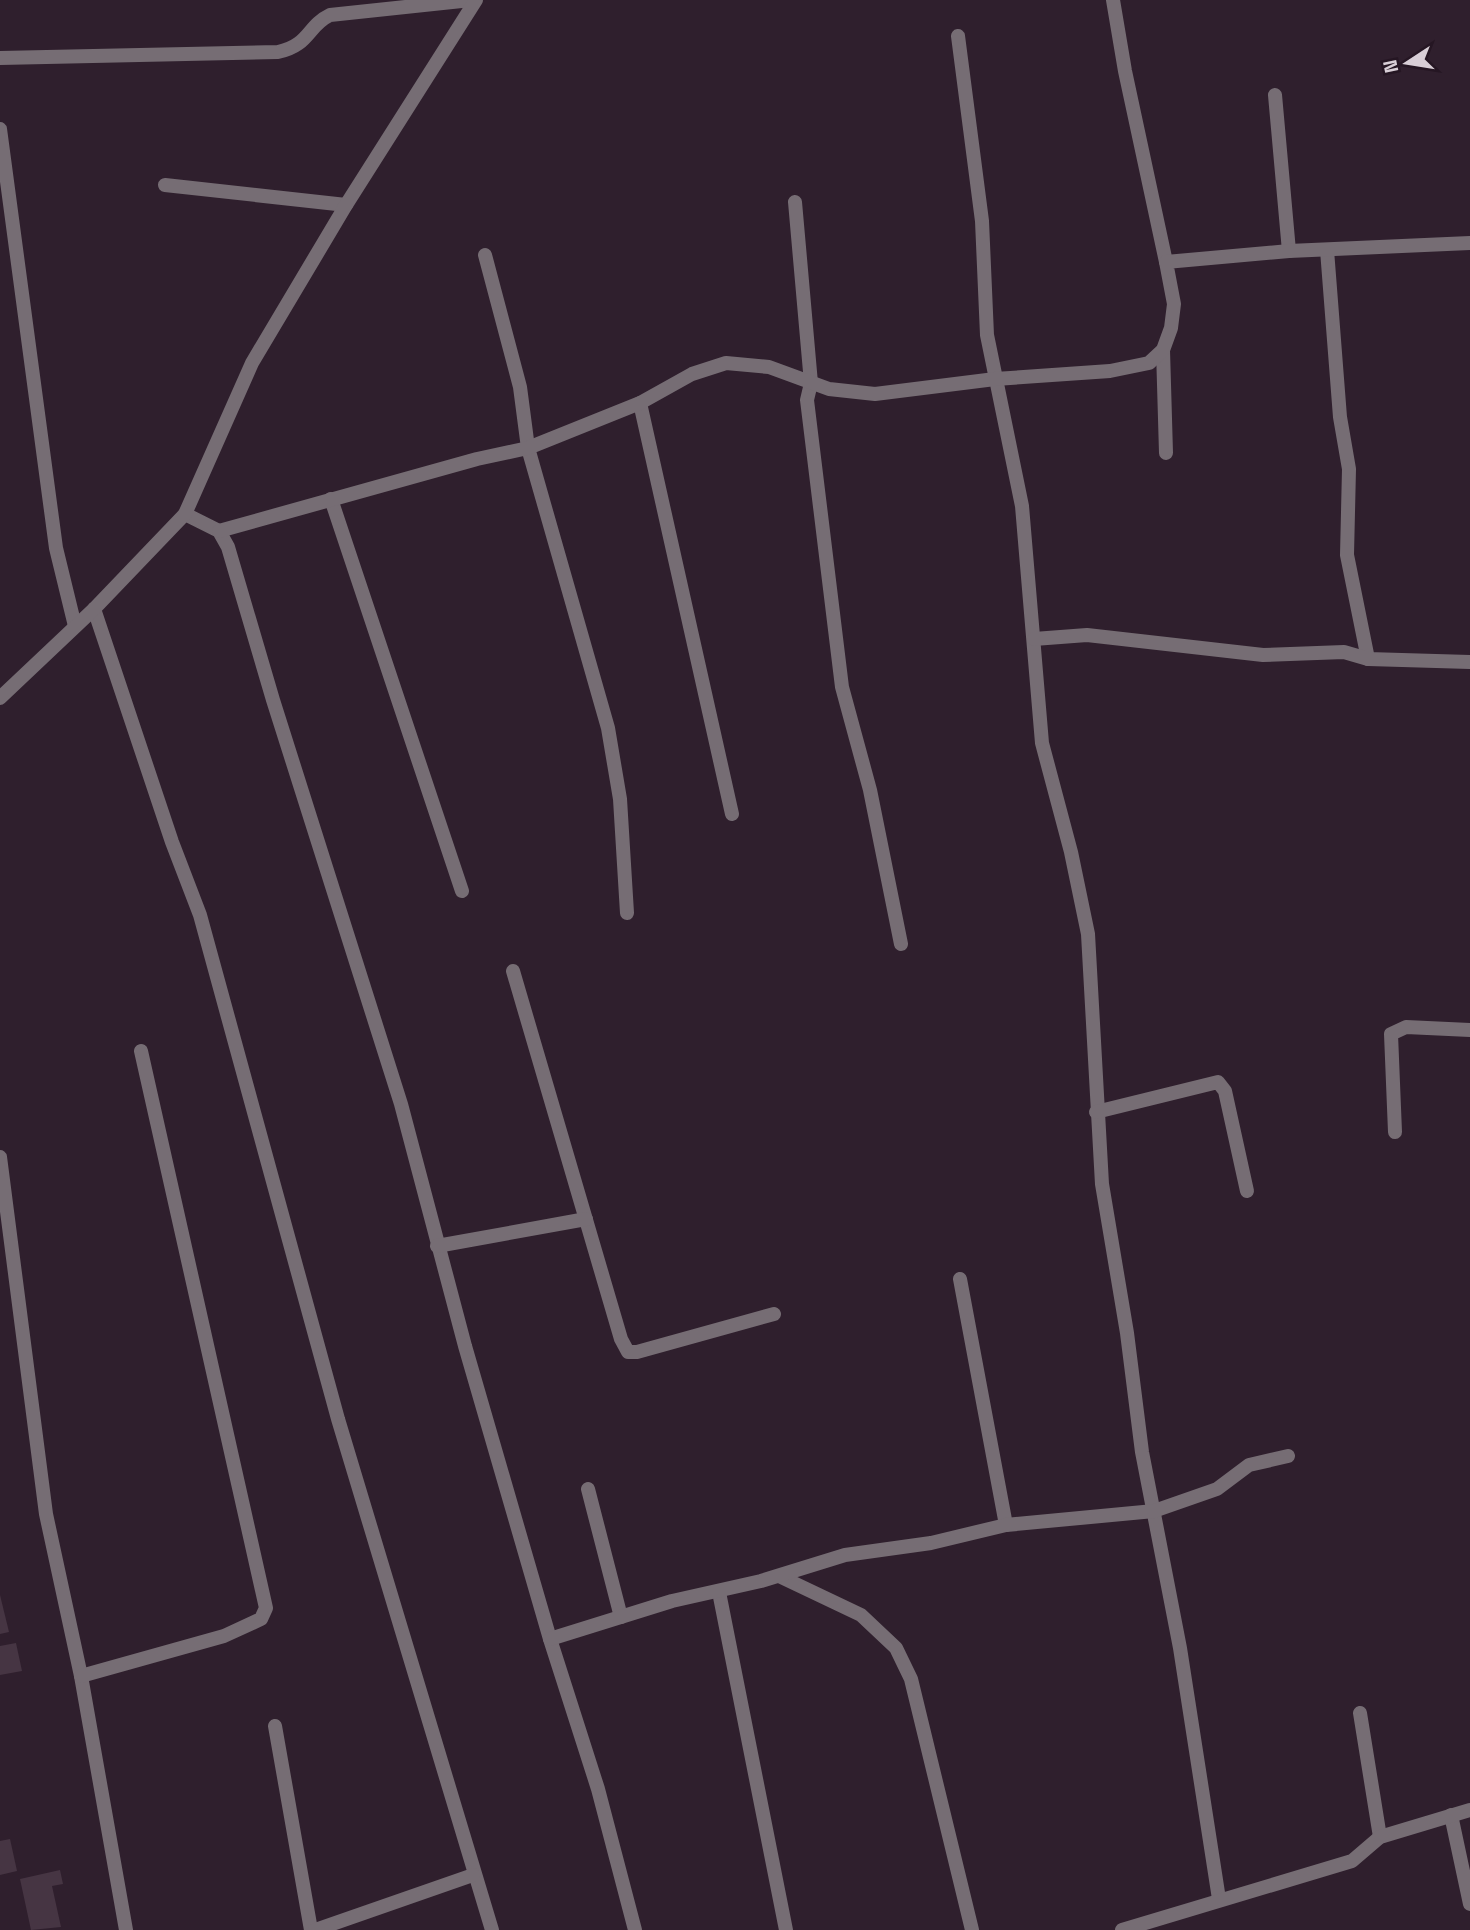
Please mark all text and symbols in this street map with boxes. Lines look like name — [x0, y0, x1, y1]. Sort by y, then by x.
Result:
north arrow — [1372, 28, 1442, 98]
text: N — [1377, 58, 1404, 75]

